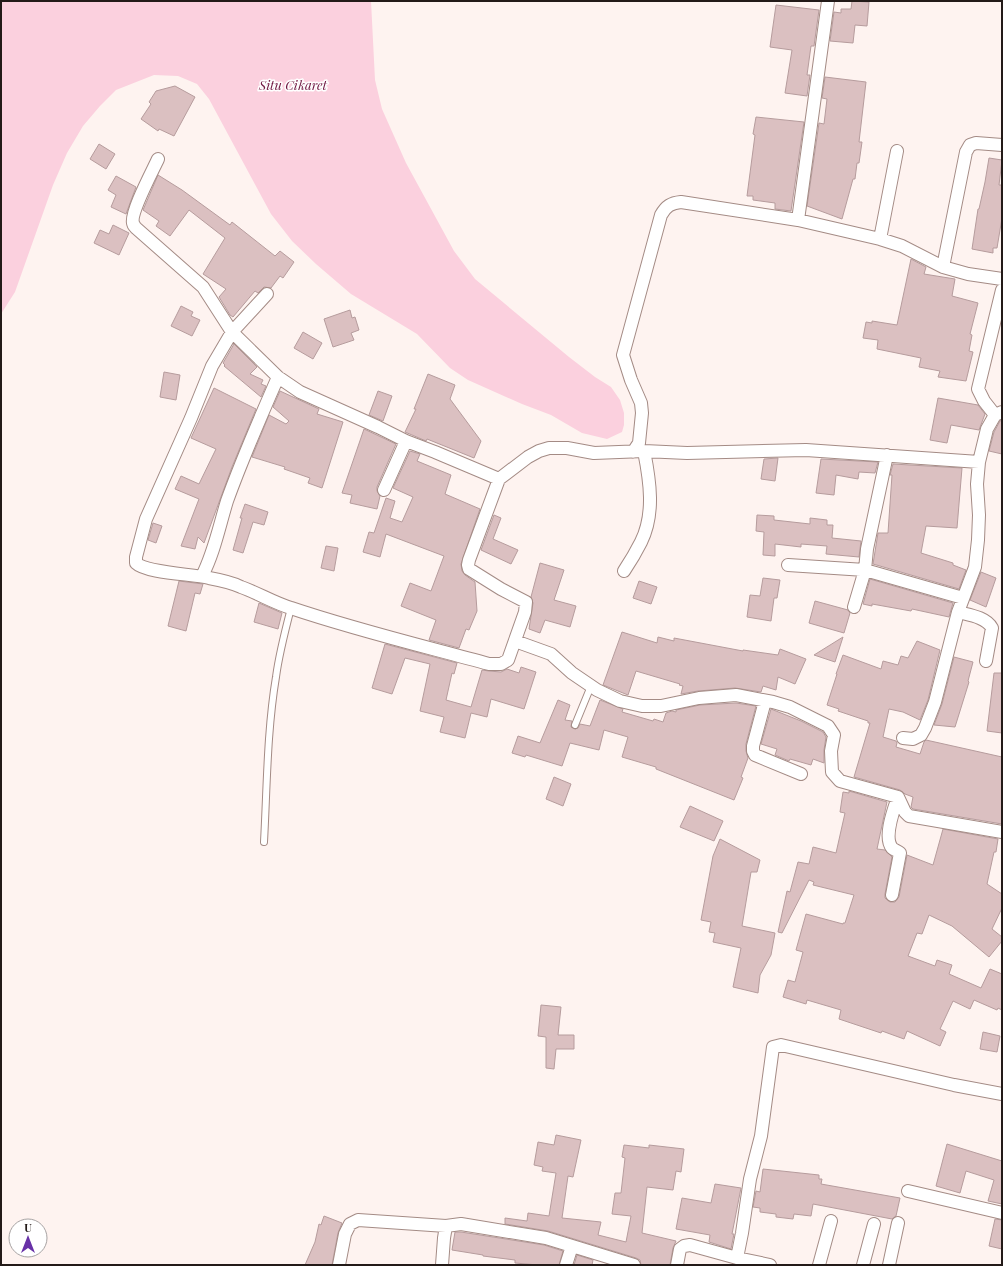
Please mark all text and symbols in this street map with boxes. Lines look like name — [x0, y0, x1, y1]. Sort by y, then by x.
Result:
water label: Situ Cikaret — [258, 76, 328, 93]
north arrow — [8, 1218, 48, 1258]
text: U — [24, 1220, 32, 1235]

